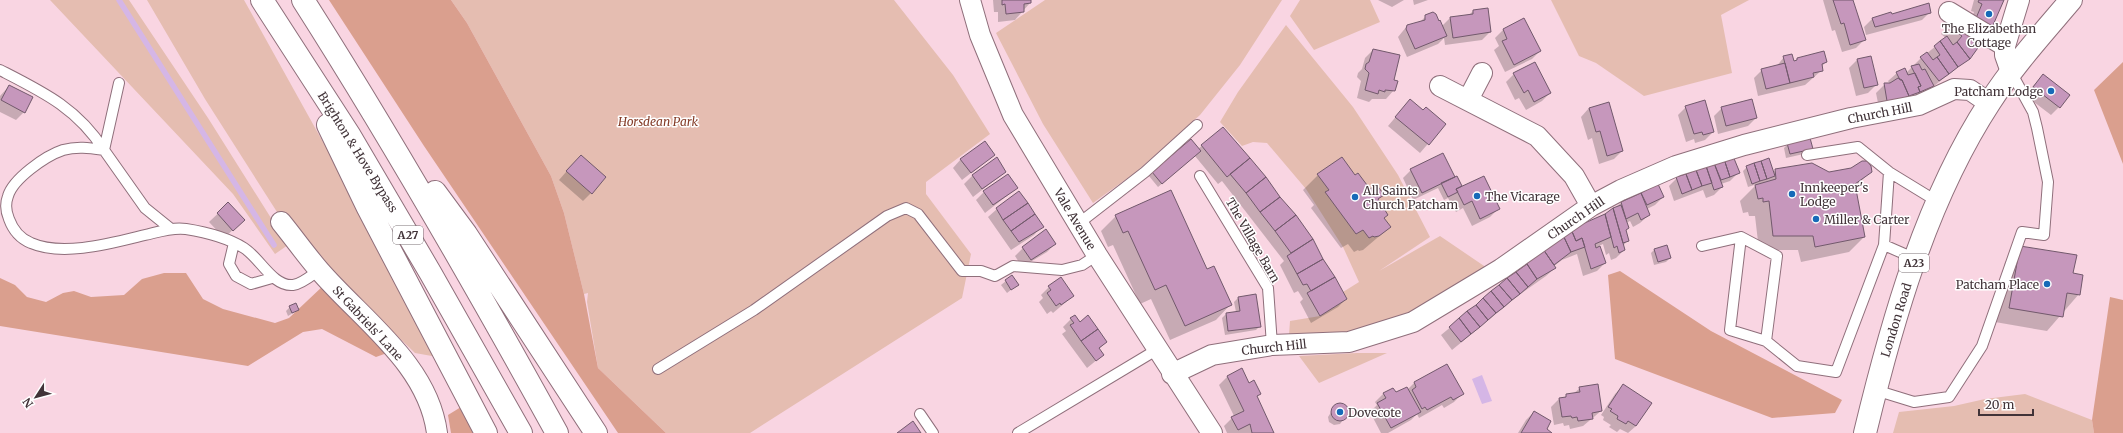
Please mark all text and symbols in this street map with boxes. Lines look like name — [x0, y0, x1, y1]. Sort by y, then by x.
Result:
marker: The Elizabethan Cottage — [1984, 9, 1994, 19]
place label: The Elizabethan Cottage — [1942, 21, 2036, 50]
place label: Patcham Lodge — [1954, 84, 2043, 99]
marker: Patcham Lodge — [2046, 86, 2056, 96]
street label: Brighton & Hove Bypass — [315, 89, 401, 215]
street label: Church Hill — [1846, 99, 1914, 127]
park label: Horsdean Park — [617, 114, 698, 129]
place label: Innkeeper's Lodge — [1800, 180, 1868, 209]
place label: All Saints Church Patcham — [1362, 183, 1458, 212]
street label: Vale Avenue — [1050, 185, 1099, 252]
place label: The Vicarage — [1485, 189, 1560, 204]
marker: Innkeeper's Lodge — [1787, 189, 1797, 199]
marker: The Vicarage — [1472, 191, 1482, 201]
marker: All Saints Church Patcham — [1350, 192, 1360, 202]
street label: Church Hill — [1545, 193, 1608, 243]
street label: The Village Barn — [1223, 195, 1283, 285]
place label: Miller & Carter — [1824, 212, 1910, 227]
marker: Miller & Carter — [1811, 214, 1821, 224]
road number: A27 — [393, 226, 423, 244]
road number: A23 — [1899, 254, 1929, 272]
place label: Patcham Place — [1956, 277, 2039, 292]
marker: Patcham Place — [2042, 279, 2052, 289]
street label: London Road — [1878, 281, 1914, 359]
street label: St Gabriels' Lane — [330, 283, 406, 363]
street label: Church Hill — [1241, 336, 1308, 358]
north arrow — [16, 377, 56, 417]
scale bar — [1979, 391, 2033, 417]
text: N — [20, 395, 36, 411]
text: 20 m — [1985, 397, 2014, 412]
place label: Dovecote — [1348, 405, 1401, 420]
marker: Dovecote — [1335, 407, 1345, 417]

